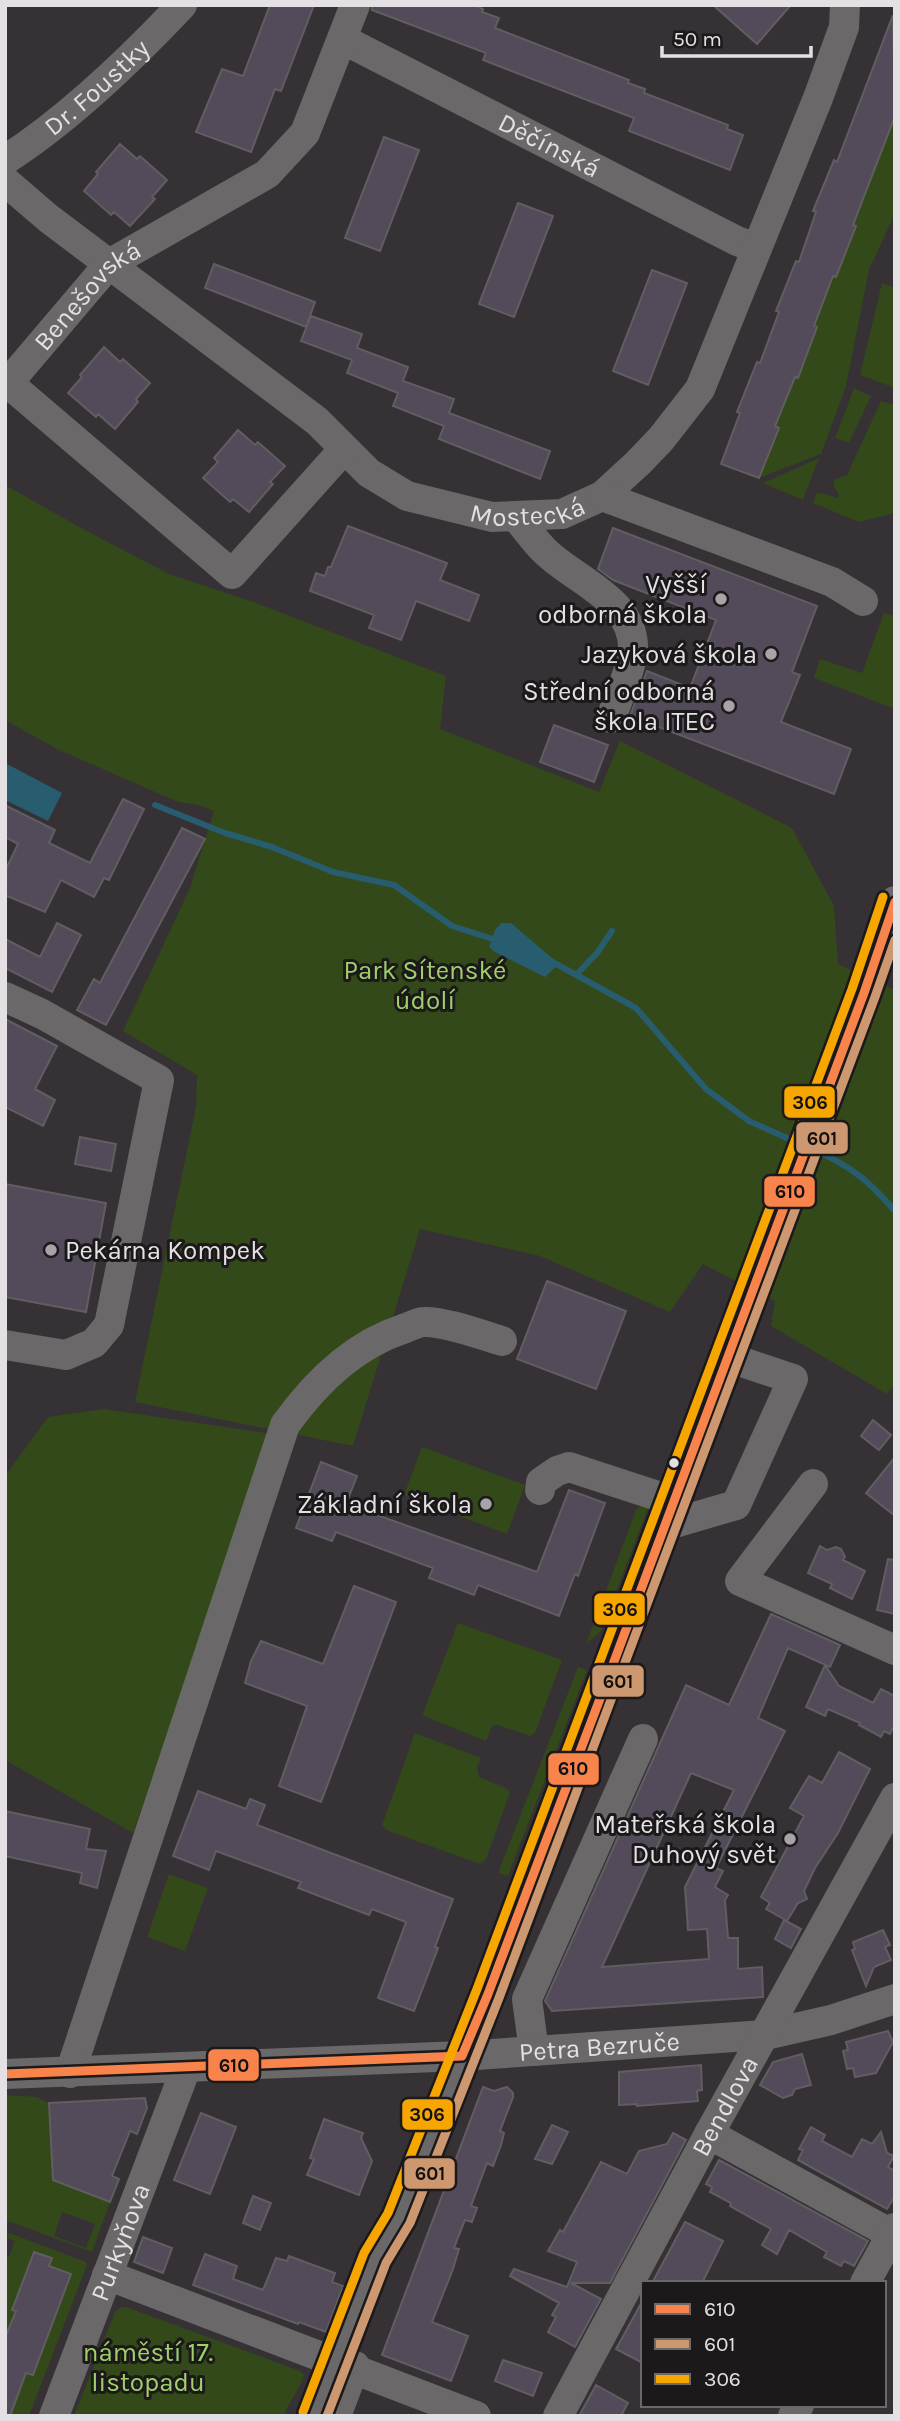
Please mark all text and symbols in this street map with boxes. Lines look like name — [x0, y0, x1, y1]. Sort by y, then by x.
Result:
scale bar — [662, 14, 811, 58]
text: 50 m — [673, 27, 722, 51]
street label: Dr. Foustky — [38, 33, 156, 143]
street label: Děčínská — [493, 107, 605, 184]
street label: Benešovská — [27, 234, 146, 357]
street label: Mostecká — [467, 491, 590, 533]
place label: Vyšší odborná škola — [538, 569, 707, 630]
marker: Vyšší odborná škola — [713, 591, 729, 607]
place label: Jazyková škola — [581, 639, 757, 670]
marker: Jazyková škola — [763, 646, 779, 662]
place label: Střední odborná škola ITEC — [523, 676, 715, 737]
marker: Střední odborná škola ITEC — [721, 698, 737, 714]
park label: Park Sítenské údolí — [344, 955, 506, 1016]
line badge: 306 — [783, 1085, 836, 1119]
text: 306 — [792, 1092, 828, 1114]
line badge: 601 — [795, 1121, 849, 1155]
text: 601 — [807, 1128, 837, 1150]
line badge: 610 — [763, 1175, 816, 1208]
text: 610 — [775, 1181, 805, 1203]
place label: Pekárna Kompek — [65, 1235, 265, 1266]
marker: Pekárna Kompek — [43, 1242, 59, 1258]
unlabelled marker — [667, 1456, 681, 1470]
place label: Základní škola — [297, 1489, 472, 1520]
marker: Základní škola — [478, 1496, 494, 1512]
line badge: 306 — [593, 1592, 646, 1626]
text: 306 — [602, 1599, 638, 1621]
line badge: 601 — [591, 1664, 645, 1698]
text: 601 — [603, 1671, 633, 1693]
line badge: 610 — [547, 1752, 600, 1786]
text: 610 — [558, 1758, 588, 1780]
place label: Mateřská škola Duhový svět — [594, 1809, 776, 1870]
marker: Mateřská škola Duhový svět — [782, 1831, 798, 1847]
street label: Petra Bezruče — [518, 2026, 681, 2068]
line badge: 610 — [207, 2048, 260, 2082]
street label: Bendlova — [685, 2051, 765, 2162]
text: 610 — [219, 2055, 249, 2077]
line badge: 306 — [401, 2098, 454, 2131]
text: 306 — [409, 2104, 445, 2126]
line badge: 601 — [403, 2157, 456, 2190]
text: 601 — [415, 2163, 445, 2185]
street label: Purkyňova — [84, 2179, 157, 2305]
legend — [641, 2281, 886, 2407]
text: 610 — [704, 2297, 735, 2321]
text: 601 — [704, 2332, 735, 2356]
park label: náměstí 17. listopadu — [83, 2337, 213, 2398]
text: 306 — [704, 2367, 741, 2391]

